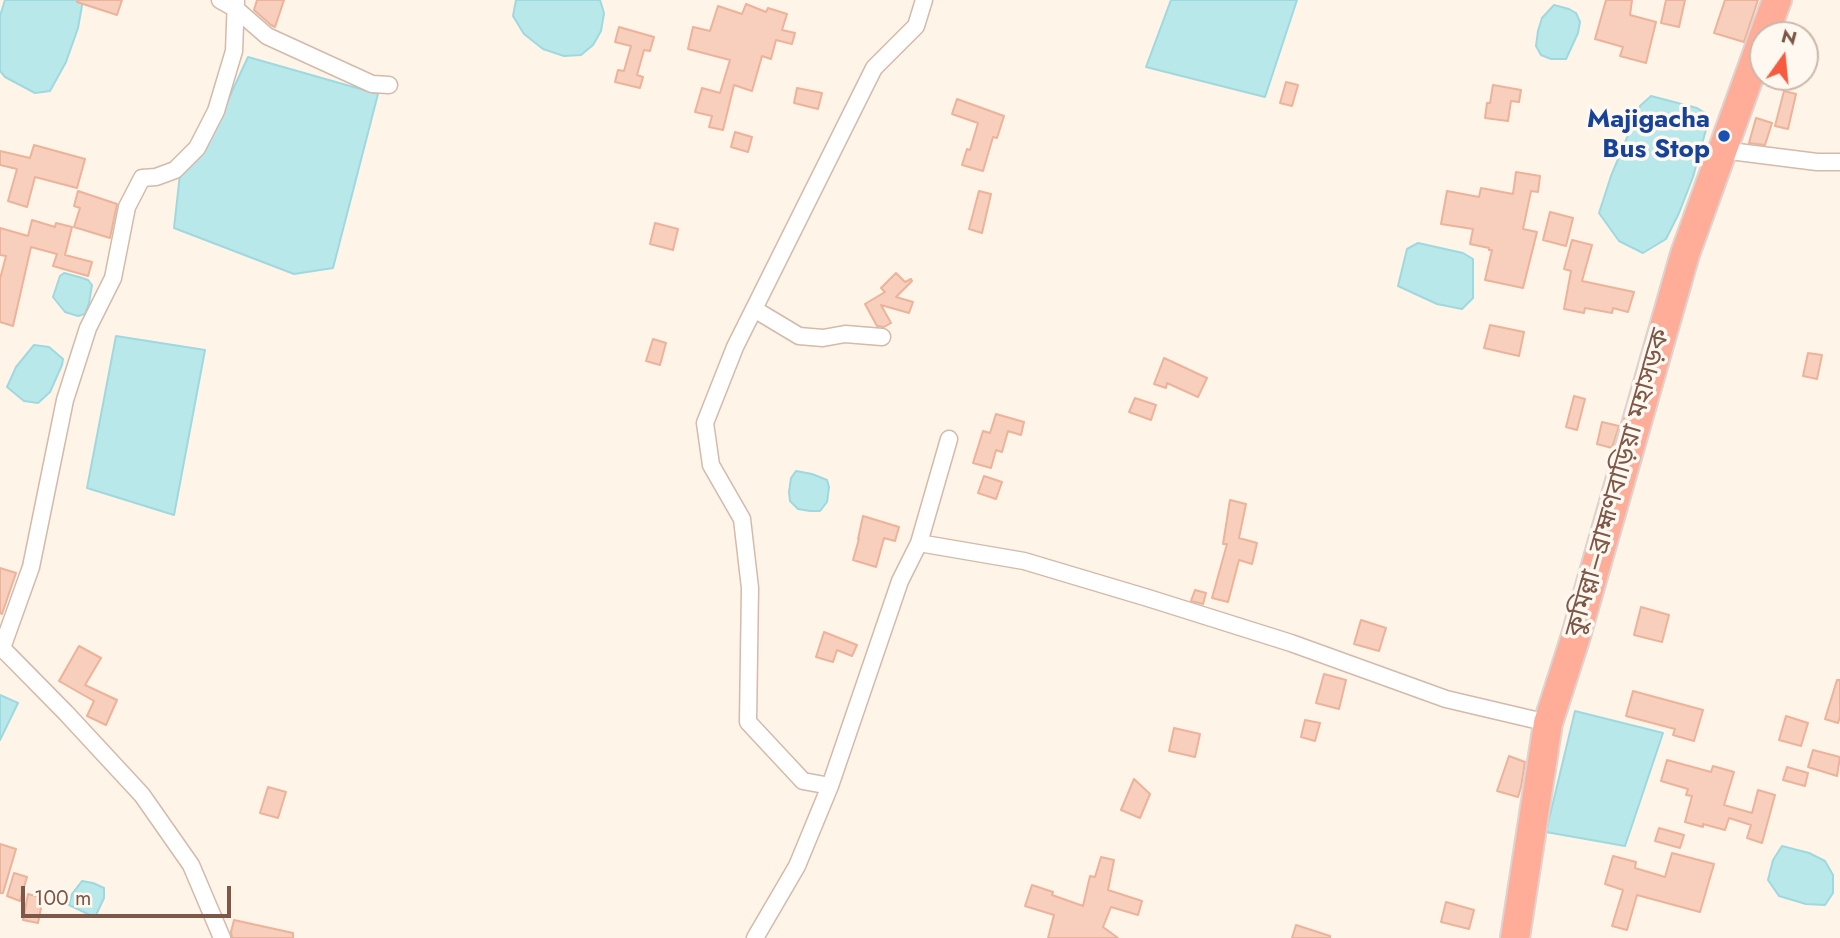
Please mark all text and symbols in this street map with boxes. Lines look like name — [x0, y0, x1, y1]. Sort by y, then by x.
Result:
north arrow — [1749, 21, 1819, 91]
text: N — [1778, 22, 1800, 52]
place label: Majigacha Bus Stop — [1587, 105, 1710, 166]
marker: Majigacha Bus Stop — [1716, 128, 1732, 144]
street label: কুমিল্লা–ব্রাহ্মণবাড়িয়া মহাসড়ক — [1560, 325, 1678, 641]
scale bar — [24, 872, 234, 916]
text: 100 m — [34, 883, 91, 913]

